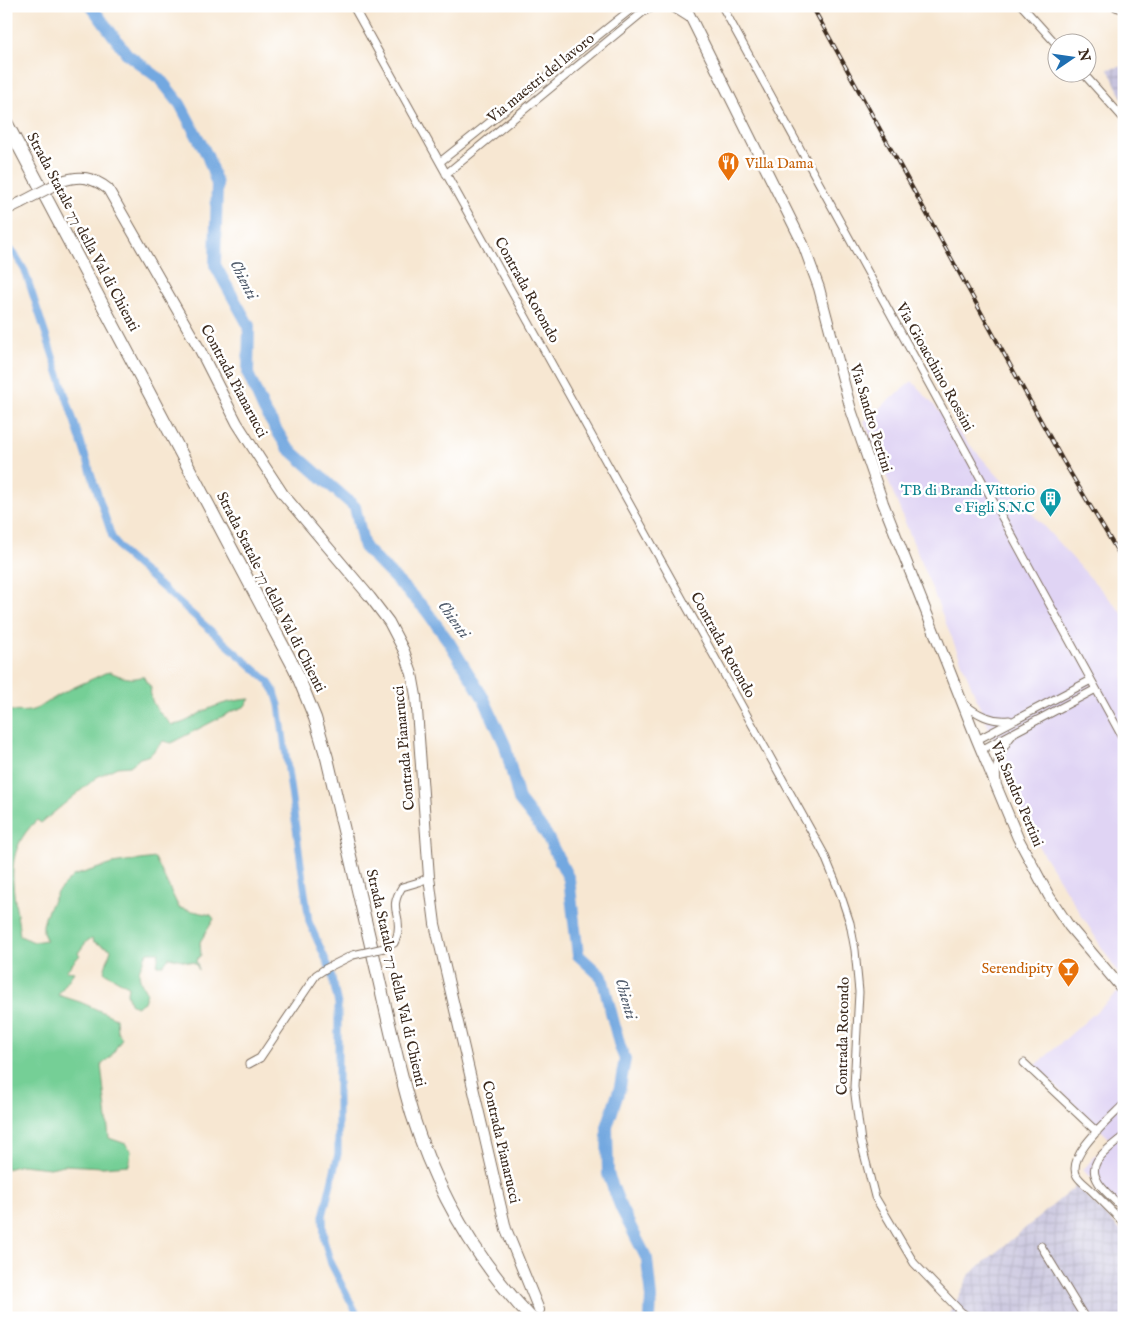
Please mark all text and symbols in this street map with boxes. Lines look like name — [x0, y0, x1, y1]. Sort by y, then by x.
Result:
street label: Via maestri del lavoro — [483, 29, 599, 128]
north arrow — [1048, 32, 1098, 82]
text: N — [1073, 46, 1094, 63]
street label: Strada Statale 77 della Val di Chienti — [22, 129, 144, 335]
restaurant icon: Villa Dama — [717, 151, 741, 182]
place label: Villa Dama — [744, 154, 814, 173]
street label: Contrada Rotondo — [490, 234, 564, 346]
water label: Chienti — [225, 257, 262, 304]
street label: Via Gioacchino Rossini — [891, 298, 978, 435]
street label: Contrada Pianarucci — [196, 321, 272, 441]
street label: Via Sandro Pertini — [845, 360, 897, 475]
place label: TB di Brandi Vittorio e Figli S.N.C — [901, 481, 1035, 517]
building icon: TB di Brandi Vittorio e Figli S.N.C — [1039, 487, 1063, 518]
street label: Strada Statale 77 della Val di Chienti — [212, 489, 330, 695]
street label: Contrada Rotondo — [686, 589, 760, 701]
water label: Chienti — [433, 597, 474, 644]
street label: Contrada Pianarucci — [389, 685, 419, 811]
street label: Via Sandro Pertini — [986, 738, 1048, 850]
street label: Strada Statale 77 della Val di Chienti — [362, 867, 430, 1089]
bar icon: Serendipity — [1057, 956, 1081, 987]
place label: Serendipity — [982, 959, 1054, 978]
water label: Chienti — [610, 976, 641, 1023]
street label: Contrada Rotondo — [832, 977, 854, 1095]
street label: Contrada Pianarucci — [478, 1079, 524, 1205]

